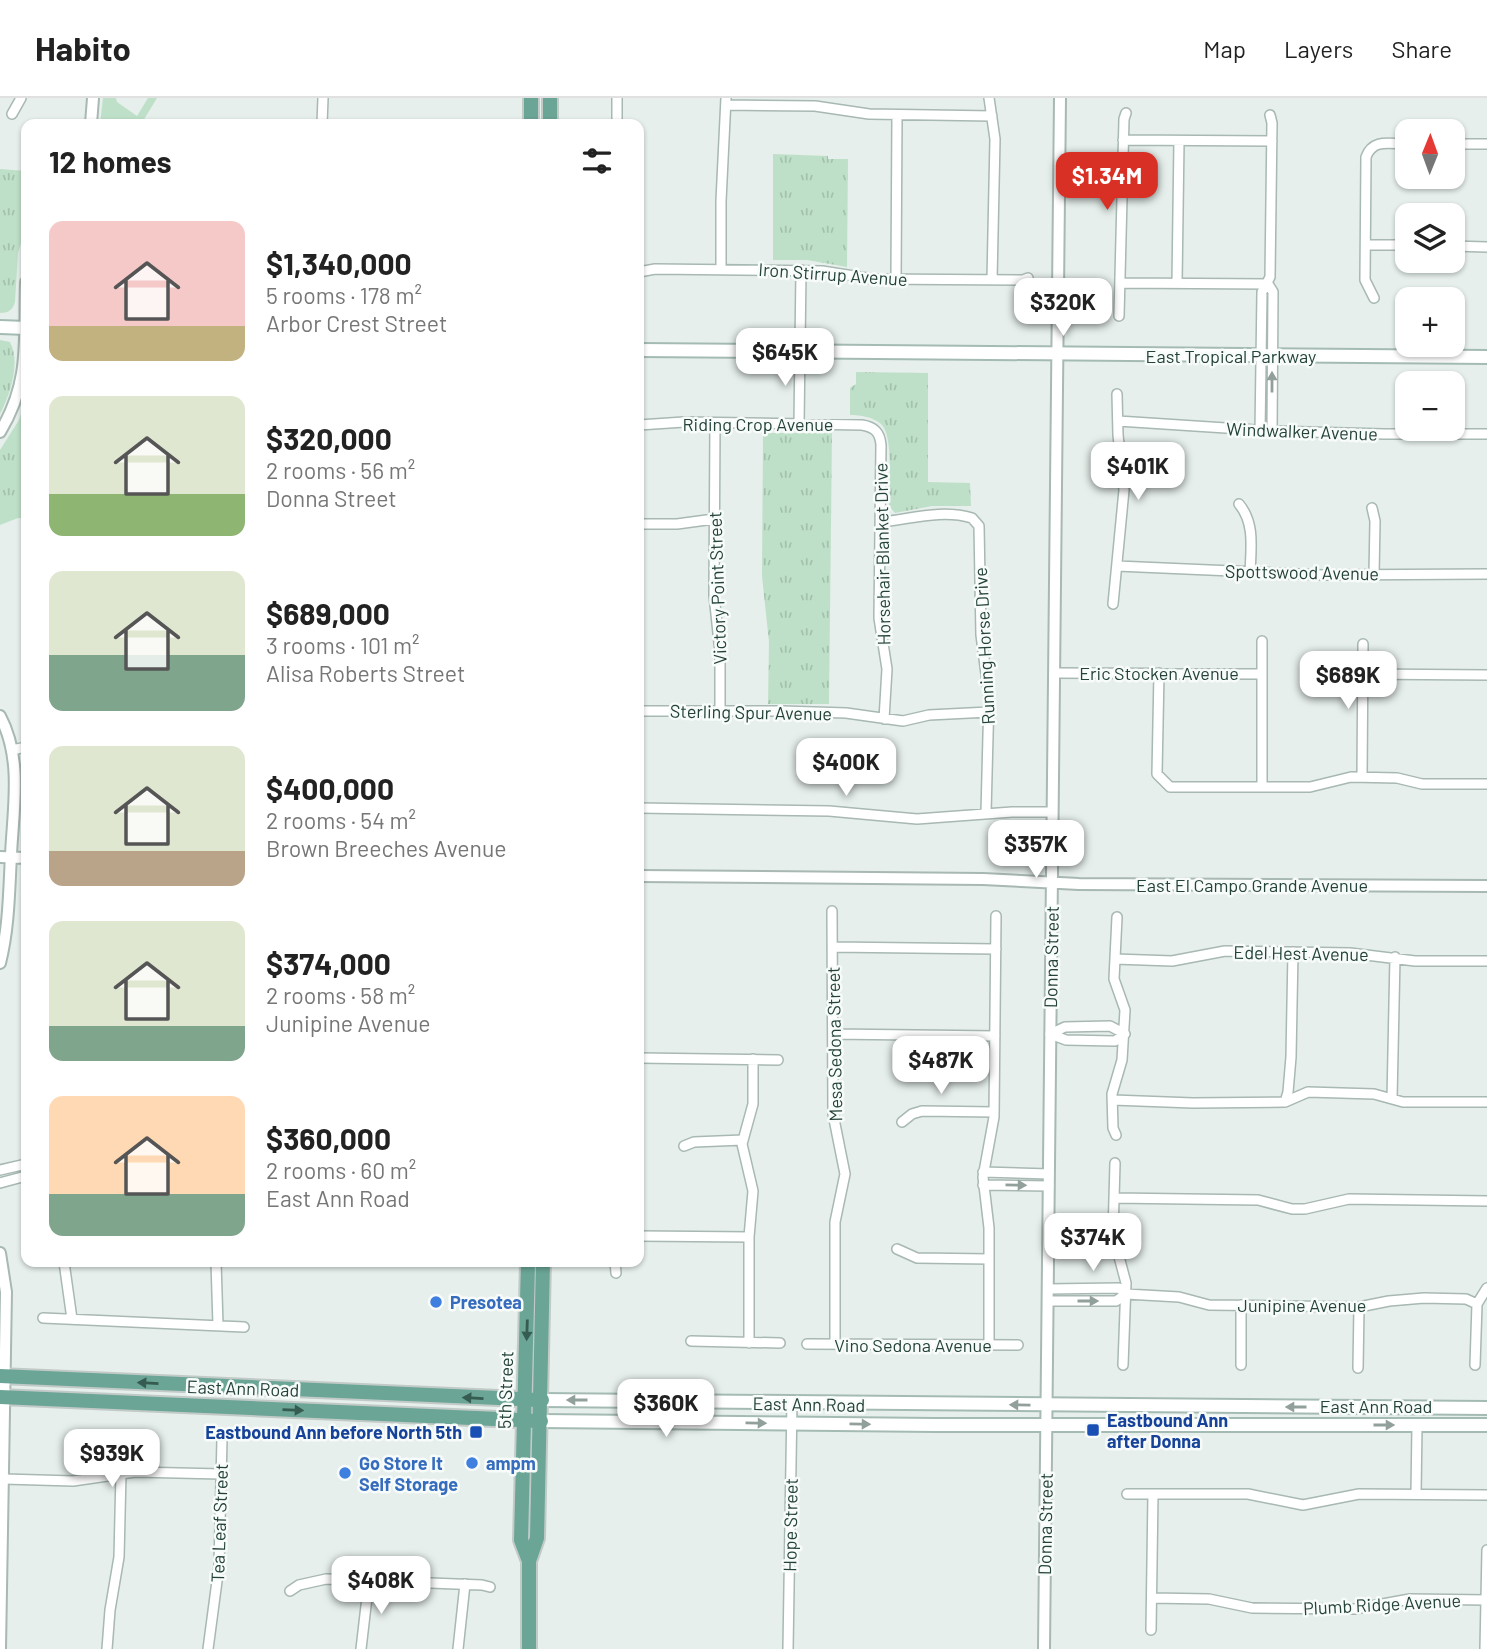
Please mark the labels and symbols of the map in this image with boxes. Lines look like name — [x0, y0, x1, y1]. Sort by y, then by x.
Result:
north arrow — [1395, 119, 1465, 189]
pin: $1.34M — [1050, 152, 1164, 212]
street label: Iron Stirrup Avenue — [758, 258, 908, 290]
pin: $320K — [1014, 278, 1112, 338]
pin: $645K — [736, 328, 834, 388]
street label: East Tropical Parkway — [1146, 345, 1316, 367]
one-way arrow — [1267, 371, 1278, 393]
street label: Riding Crop Avenue — [683, 413, 833, 435]
street label: Windwalker Avenue — [1226, 417, 1378, 445]
pin: $401K — [1089, 442, 1187, 502]
street label: Horsehair Blanket Drive — [869, 462, 895, 646]
street label: Victory Point Street — [703, 511, 731, 665]
street label: Spottswood Avenue — [1225, 560, 1379, 584]
street label: Running Horse Drive — [969, 567, 999, 725]
pin: $689K — [1299, 652, 1397, 711]
street label: Eric Stocken Avenue — [1079, 662, 1239, 684]
street label: Sterling Spur Avenue — [670, 700, 832, 724]
pin: $400K — [797, 738, 895, 798]
pin: $357K — [987, 820, 1085, 880]
street label: East El Campo Grande Avenue — [1136, 874, 1368, 896]
street label: Donna Street — [1039, 906, 1063, 1008]
street label: Edel Hest Avenue — [1233, 941, 1369, 965]
street label: Mesa Sedona Street — [822, 966, 846, 1122]
pin: $487K — [892, 1037, 990, 1096]
one-way arrow — [1005, 1180, 1027, 1191]
pin: $374K — [1044, 1214, 1142, 1273]
place label: Presotea — [450, 1291, 522, 1313]
marker: Presotea — [428, 1294, 444, 1310]
street label: Junipine Avenue — [1238, 1294, 1366, 1316]
one-way arrow — [1077, 1295, 1099, 1307]
one-way arrow — [521, 1319, 532, 1341]
street label: Vino Sedona Avenue — [834, 1334, 992, 1356]
street label: 5th Street — [493, 1351, 517, 1429]
street label: East Ann Road — [186, 1375, 300, 1401]
one-way arrow — [137, 1377, 159, 1388]
pin: $360K — [617, 1380, 715, 1439]
one-way arrow — [462, 1392, 484, 1403]
street label: East Ann Road — [753, 1392, 865, 1416]
one-way arrow — [565, 1394, 587, 1406]
street label: East Ann Road — [1320, 1395, 1432, 1417]
one-way arrow — [1009, 1399, 1031, 1410]
one-way arrow — [1285, 1401, 1307, 1412]
one-way arrow — [283, 1404, 305, 1415]
place label: Eastbound Ann after Donna — [1107, 1409, 1228, 1452]
one-way arrow — [746, 1417, 768, 1429]
one-way arrow — [849, 1418, 871, 1430]
one-way arrow — [1373, 1419, 1395, 1431]
place label: Eastbound Ann before North 5th — [205, 1421, 462, 1443]
marker: Eastbound Ann after Donna — [1085, 1422, 1101, 1438]
marker: Eastbound Ann before North 5th — [468, 1424, 484, 1440]
pin: $939K — [63, 1430, 161, 1489]
place label: Go Store It Self Storage — [359, 1452, 458, 1495]
place label: ampm — [486, 1452, 536, 1474]
marker: ampm — [464, 1455, 480, 1471]
street label: Tea Leaf Street — [206, 1463, 232, 1583]
marker: Go Store It Self Storage — [337, 1465, 353, 1481]
street label: Donna Street — [1033, 1473, 1057, 1575]
street label: Hope Street — [778, 1478, 802, 1572]
pin: $408K — [332, 1556, 430, 1616]
street label: Plumb Ridge Avenue — [1302, 1589, 1462, 1619]

